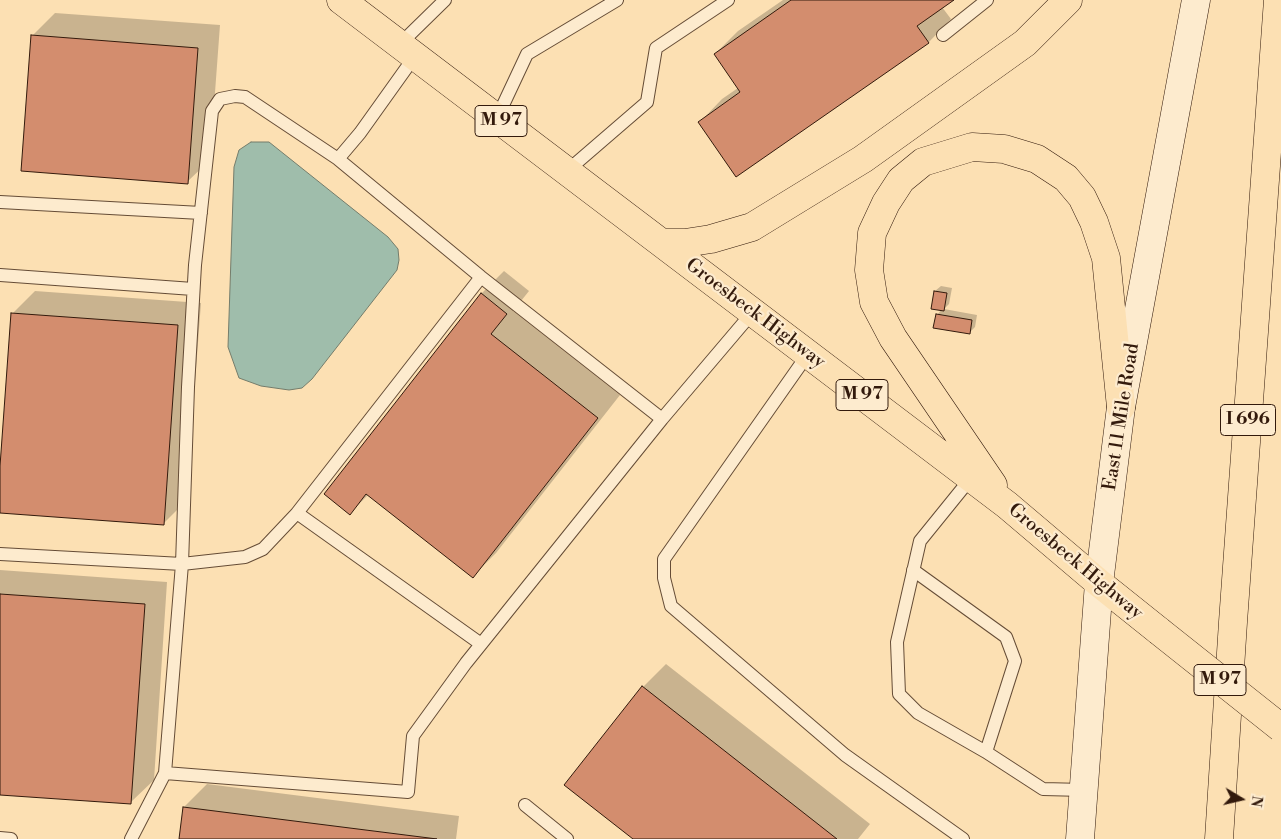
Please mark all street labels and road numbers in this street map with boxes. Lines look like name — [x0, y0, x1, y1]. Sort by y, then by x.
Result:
road number: M 97 — [475, 105, 527, 136]
street label: Groesbeck Highway — [681, 254, 829, 374]
street label: East 11 Mile Road — [1099, 342, 1145, 492]
road number: M 97 — [836, 380, 888, 410]
road number: I 696 — [1220, 404, 1276, 436]
street label: Groesbeck Highway — [1003, 499, 1147, 625]
road number: M 97 — [1194, 664, 1246, 696]

